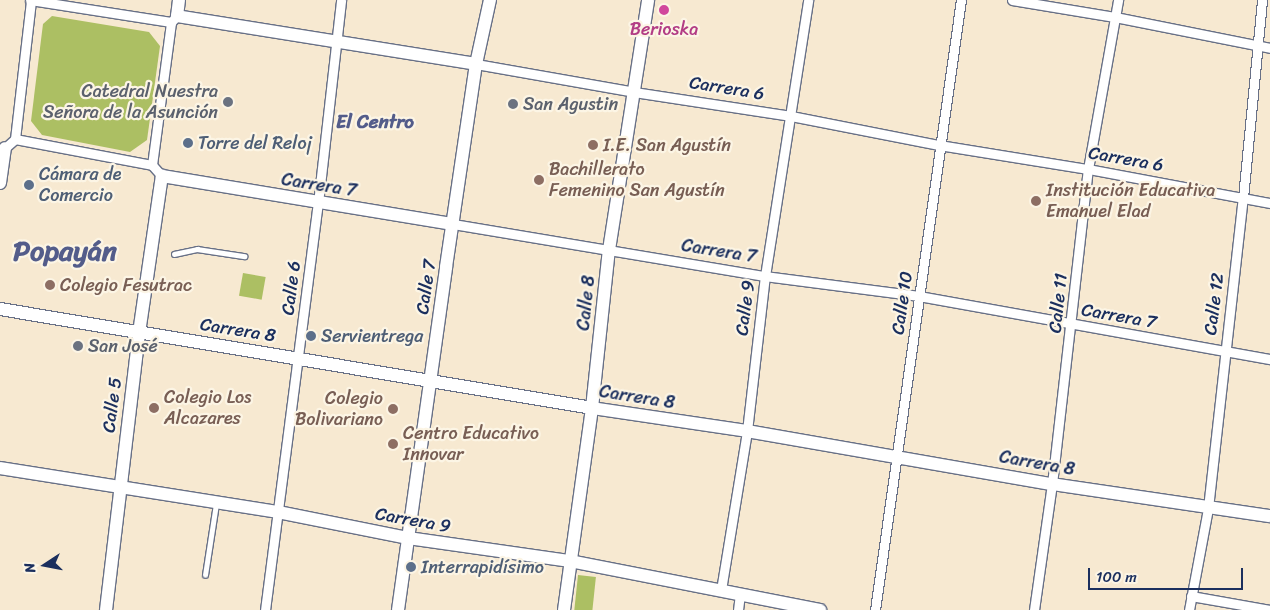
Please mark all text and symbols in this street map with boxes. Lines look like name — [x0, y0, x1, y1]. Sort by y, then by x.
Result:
marker: Berioska — [658, 4, 670, 16]
place label: Berioska — [630, 18, 698, 40]
street label: Carrera 6 — [688, 71, 766, 105]
place label: Catedral Nuestra Señora de la Asunción — [43, 81, 218, 124]
place label: San Agustin — [523, 93, 618, 115]
marker: Catedral Nuestra Señora de la Asunción — [222, 96, 234, 108]
marker: San Agustin — [507, 98, 519, 110]
district label: El Centro — [336, 111, 414, 133]
place label: Torre del Reloj — [198, 132, 313, 154]
place label: I.E. San Agustín — [603, 134, 731, 156]
marker: Torre del Reloj — [182, 137, 194, 149]
marker: I.E. San Agustín — [587, 139, 599, 151]
street label: Carrera 6 — [1087, 142, 1165, 176]
place label: Bachillerato Femenino San Agustín — [549, 159, 725, 202]
place label: Cámara de Comercio — [39, 164, 122, 206]
street label: Carrera 7 — [280, 168, 358, 202]
marker: Bachillerato Femenino San Agustín — [533, 174, 545, 186]
marker: Cámara de Comercio — [23, 179, 35, 191]
place label: Institución Educativa Emanuel Elad — [1046, 180, 1215, 222]
marker: Institución Educativa Emanuel Elad — [1030, 195, 1042, 207]
district label: Popayán — [13, 234, 117, 268]
street label: Carrera 7 — [680, 234, 758, 268]
street label: Calle 7 — [411, 258, 441, 316]
street label: Calle 6 — [277, 260, 305, 316]
street label: Calle 10 — [887, 270, 917, 336]
street label: Calle 11 — [1044, 272, 1072, 334]
street label: Calle 12 — [1199, 272, 1229, 336]
place label: Colegio Fesutrac — [60, 274, 193, 296]
street label: Calle 8 — [572, 274, 600, 332]
marker: Colegio Fesutrac — [44, 279, 56, 291]
street label: Calle 9 — [731, 279, 759, 337]
street label: Carrera 7 — [1080, 299, 1158, 333]
street label: Carrera 8 — [199, 313, 277, 347]
place label: Servientrega — [321, 325, 423, 347]
marker: Servientrega — [305, 330, 317, 342]
place label: San José — [88, 335, 158, 357]
marker: San José — [72, 340, 84, 352]
street label: Calle 5 — [98, 376, 126, 434]
street label: Carrera 8 — [598, 380, 676, 414]
place label: Colegio Los Alcazares — [164, 387, 252, 429]
place label: Colegio Bolivariano — [295, 388, 383, 430]
marker: Colegio Los Alcazares — [148, 402, 160, 414]
marker: Colegio Bolivariano — [387, 403, 399, 415]
place label: Centro Educativo Innovar — [403, 423, 539, 466]
marker: Centro Educativo Innovar — [387, 438, 399, 450]
street label: Carrera 8 — [998, 446, 1076, 480]
street label: Carrera 9 — [373, 503, 453, 537]
north arrow — [20, 540, 70, 590]
place label: Interrapidísimo — [421, 556, 544, 578]
scale bar — [1090, 558, 1245, 590]
text: N — [17, 561, 43, 575]
marker: Interrapidísimo — [405, 561, 417, 573]
text: 100 m — [1096, 564, 1137, 590]

